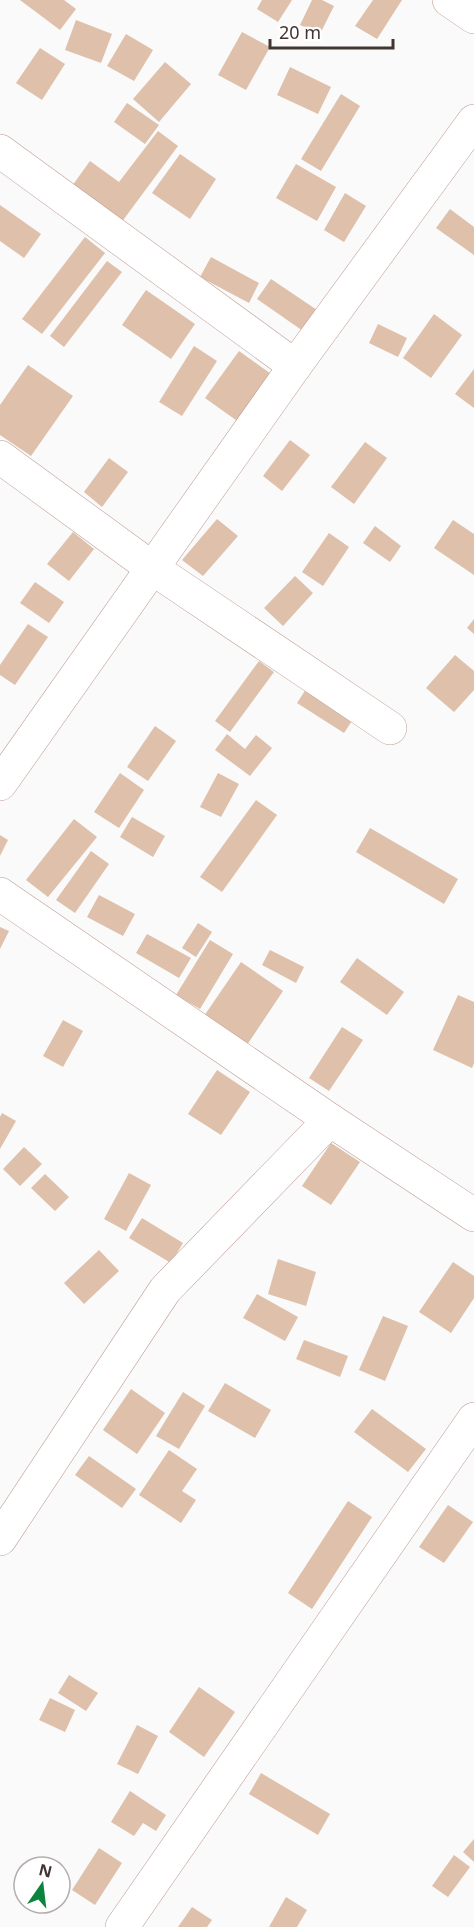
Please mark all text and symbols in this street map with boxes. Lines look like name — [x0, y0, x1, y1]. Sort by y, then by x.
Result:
scale bar — [270, 12, 393, 50]
text: 20 m — [279, 20, 321, 44]
north arrow — [12, 1855, 72, 1915]
text: N — [37, 1858, 55, 1883]

